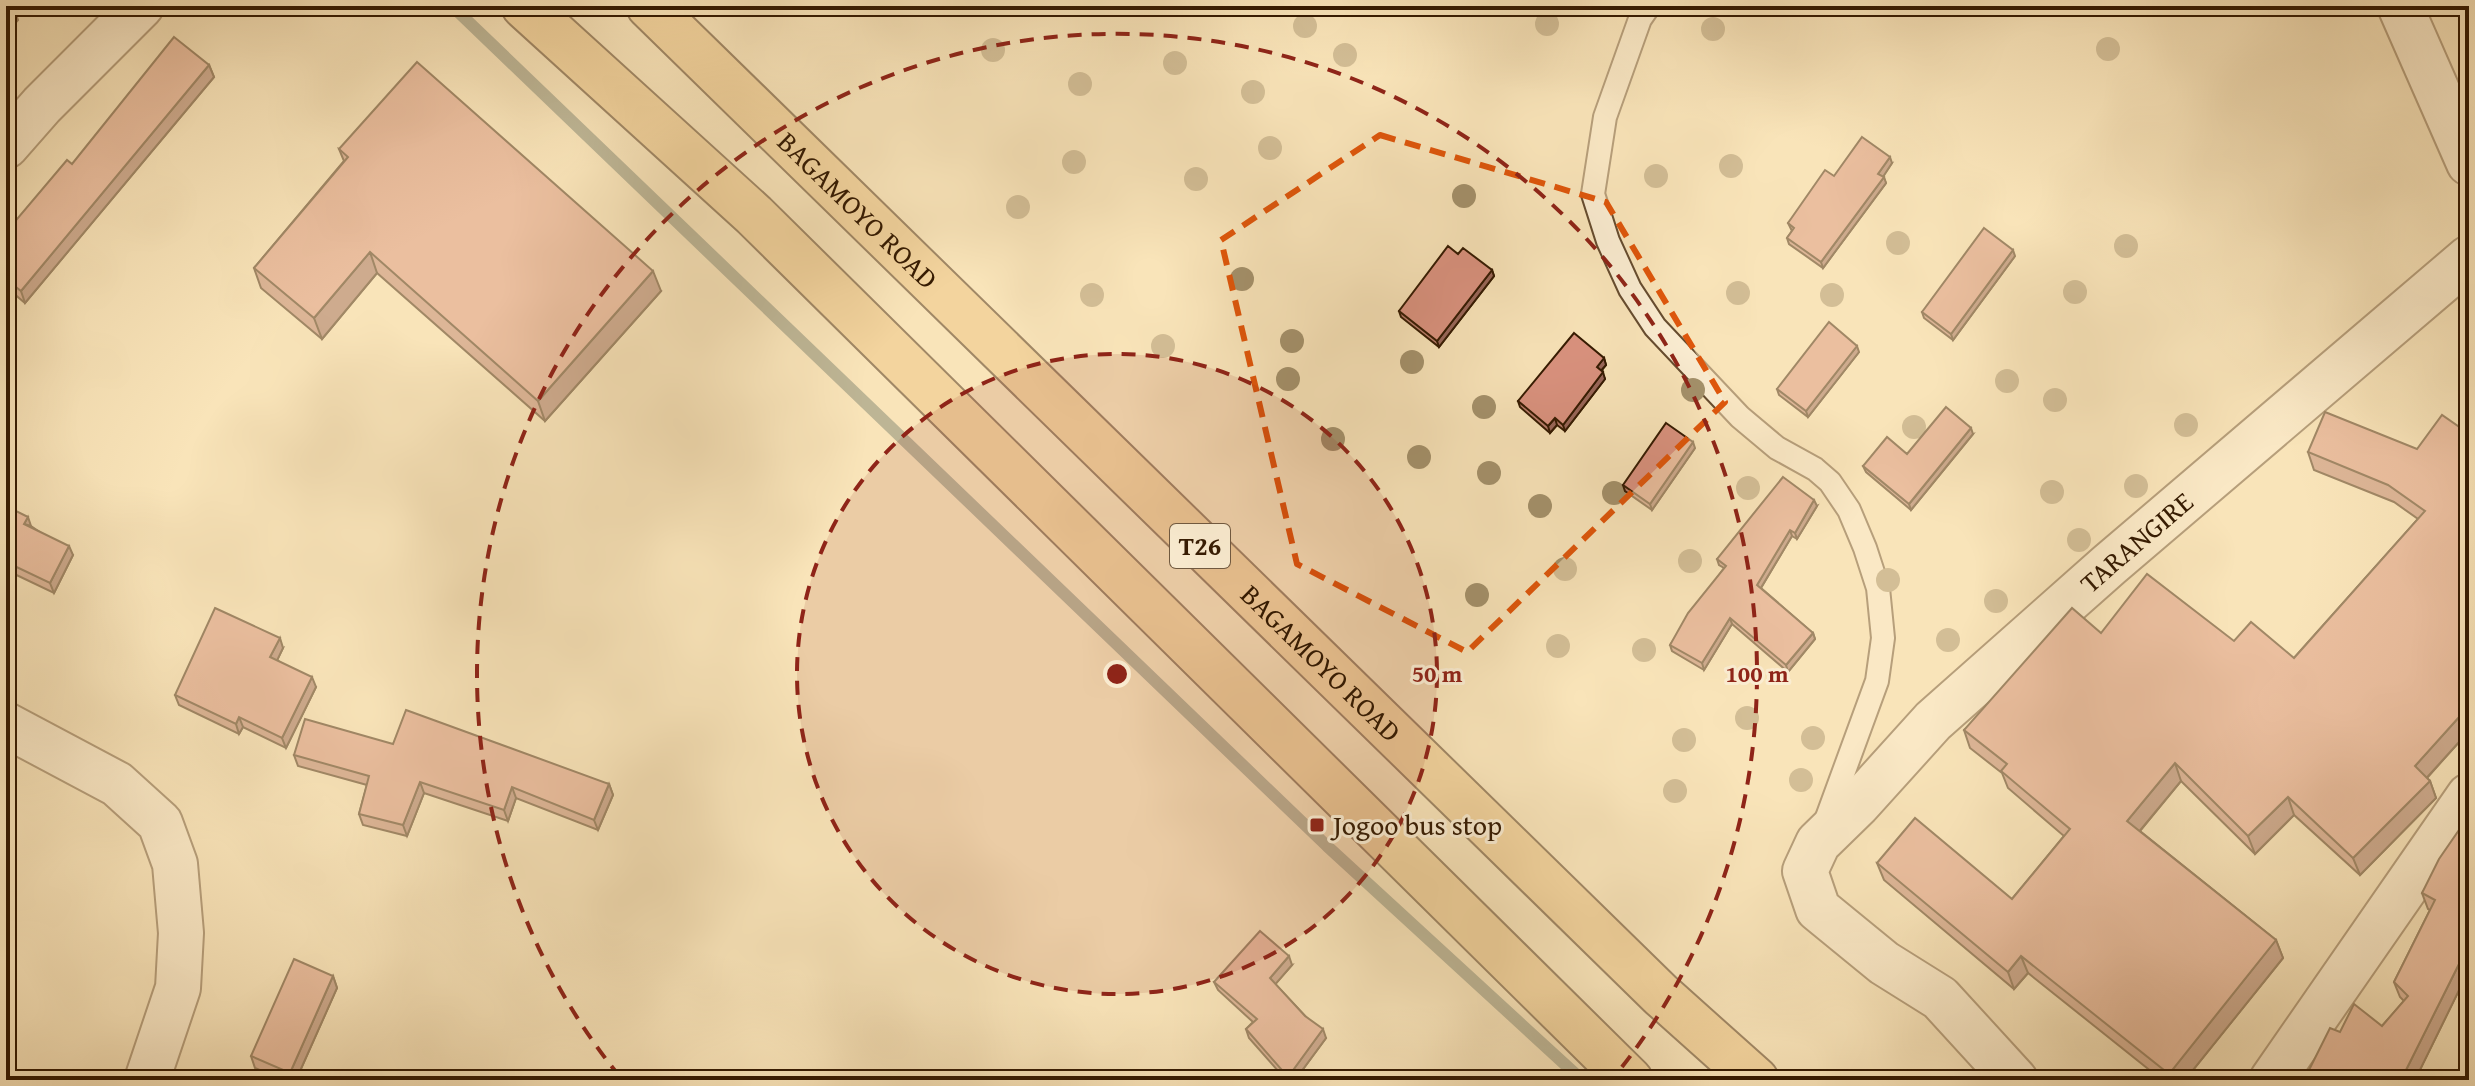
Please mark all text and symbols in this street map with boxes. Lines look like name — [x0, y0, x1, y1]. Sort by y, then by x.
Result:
street label: BAGAMOYO ROAD — [769, 122, 948, 298]
street label: TARANGIRE — [2070, 481, 2202, 602]
road number: T26 — [1170, 524, 1230, 568]
street label: BAGAMOYO ROAD — [1232, 574, 1411, 751]
text: 50 m — [1412, 656, 1463, 691]
text: 100 m — [1725, 656, 1789, 691]
centre of rings — [1103, 660, 1131, 688]
place label: Jogoo bus stop — [1330, 804, 1502, 845]
marker: Jogoo bus stop — [1308, 816, 1326, 834]

